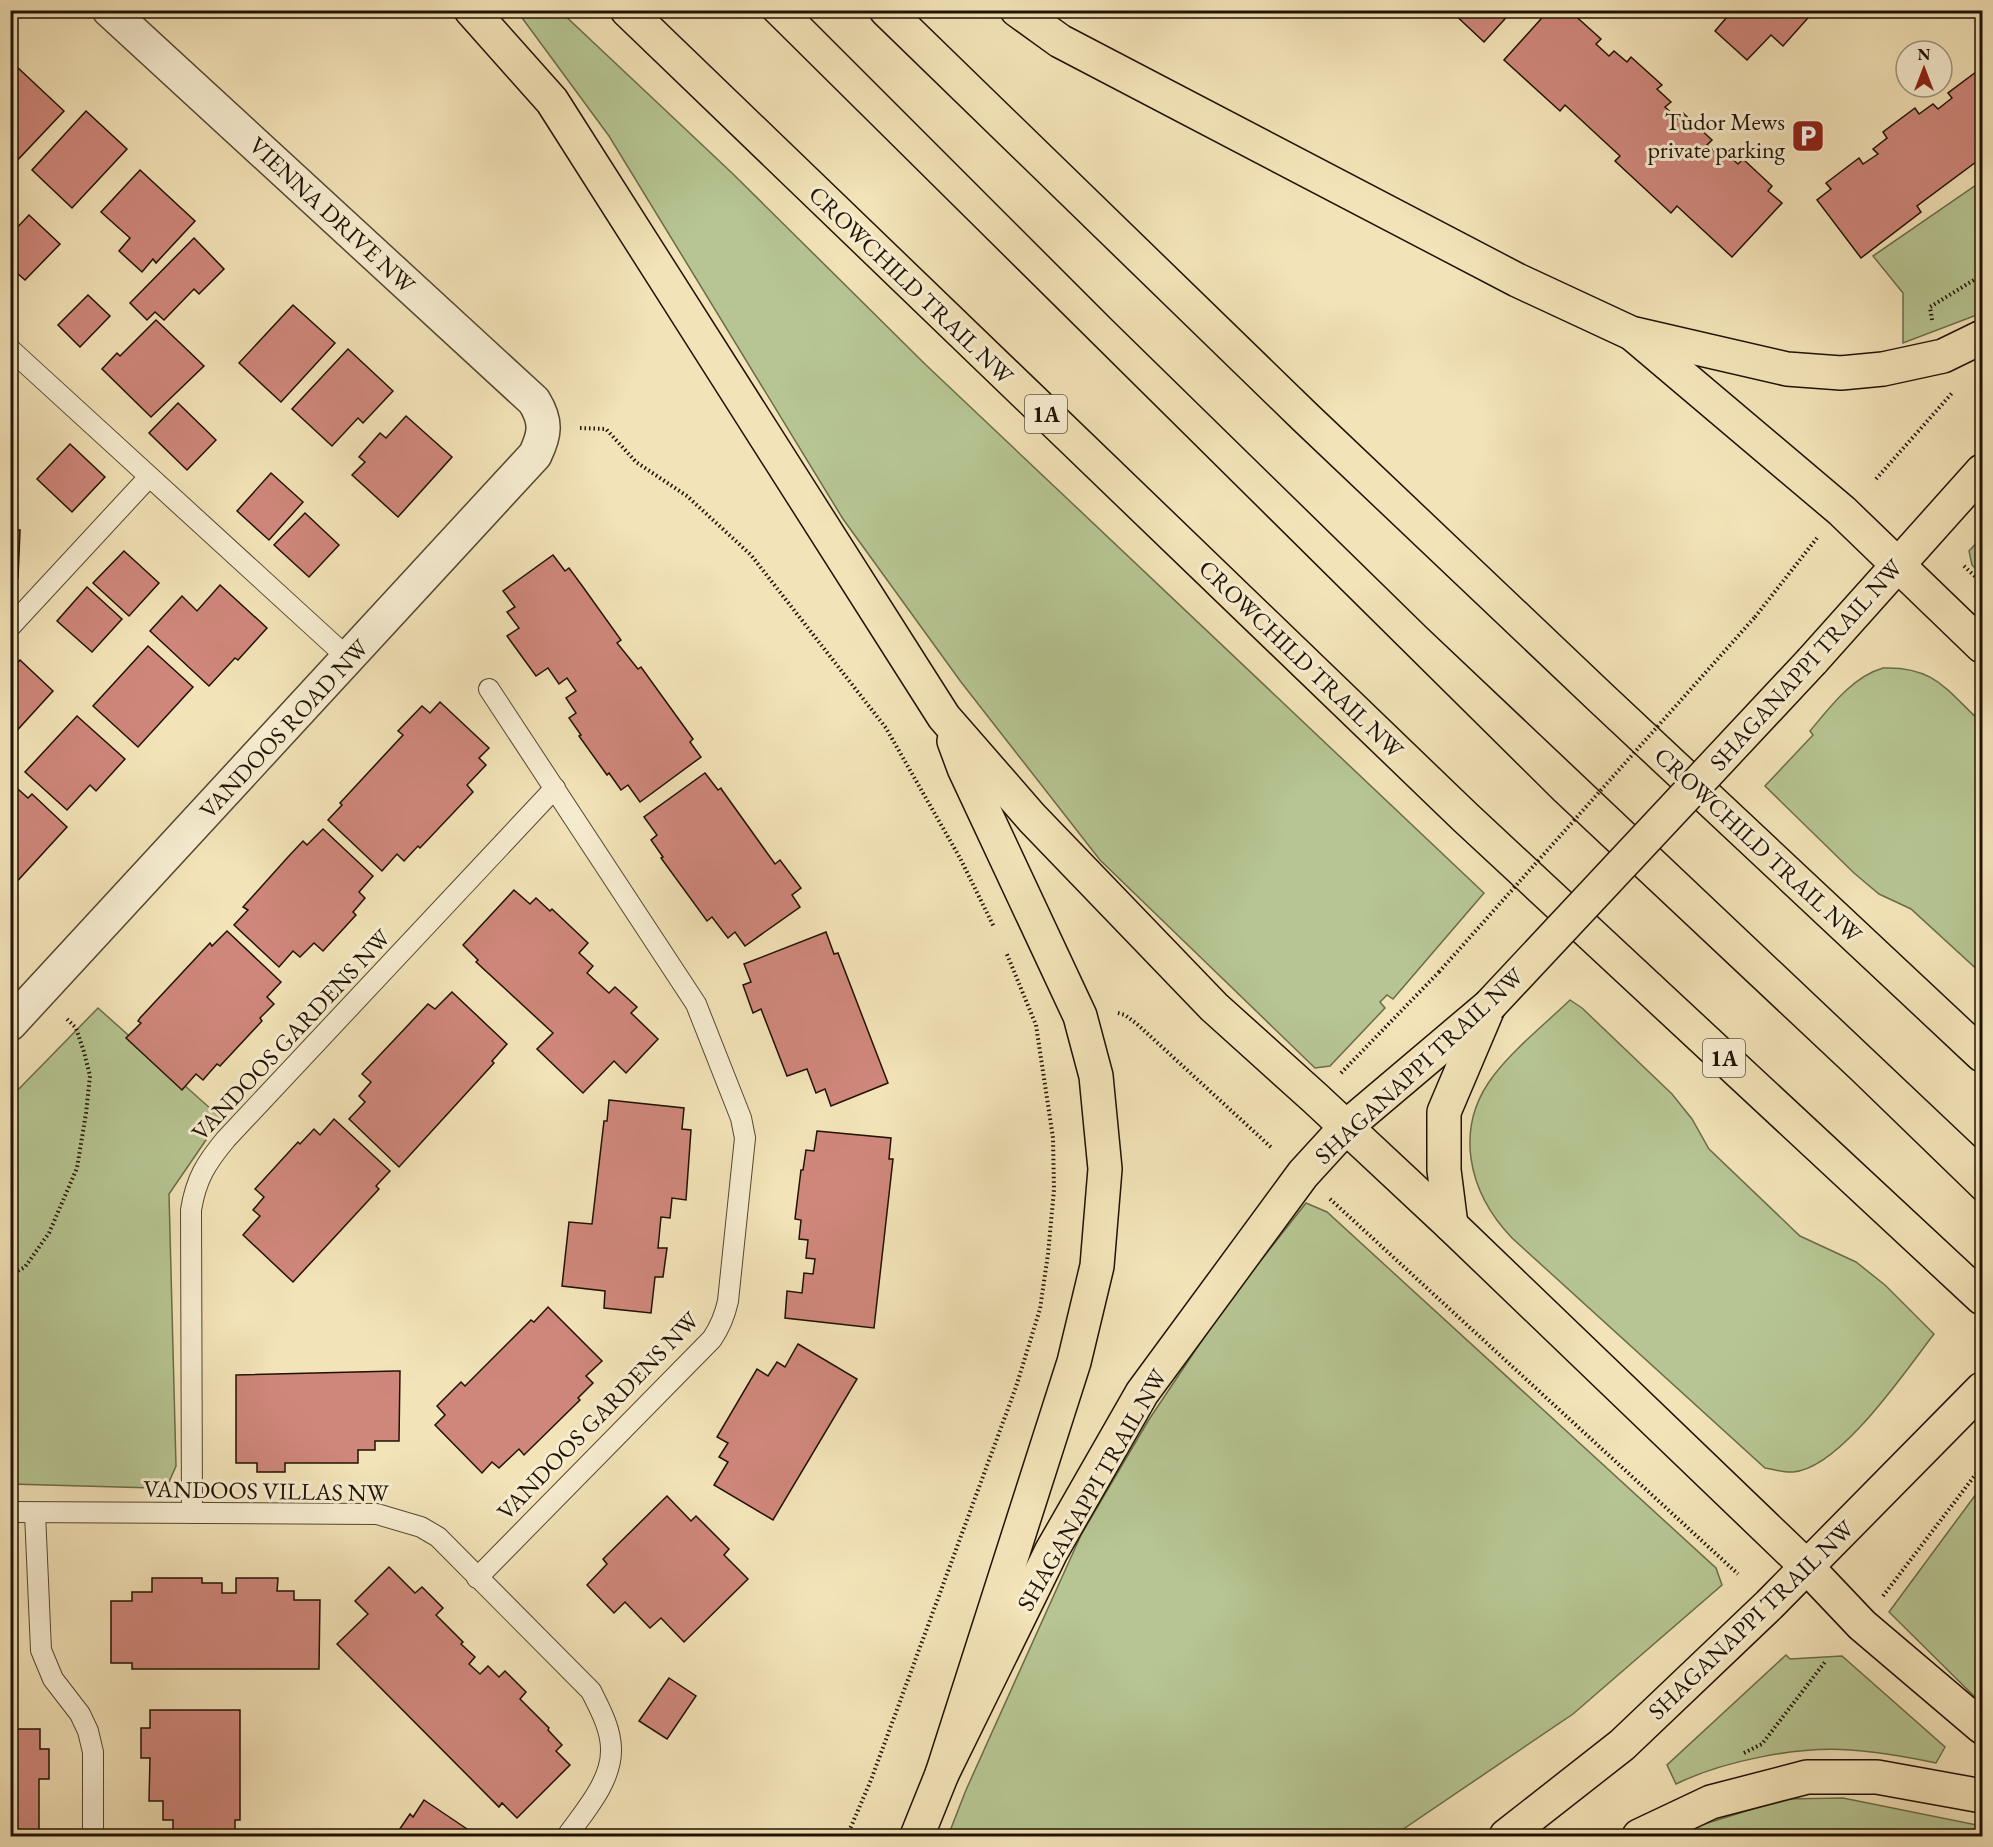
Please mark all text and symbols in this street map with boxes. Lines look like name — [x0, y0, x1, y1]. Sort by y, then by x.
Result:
north arrow — [1894, 39, 1954, 99]
text: N — [1918, 44, 1931, 65]
place label: Tudor Mews private parking — [1647, 106, 1786, 165]
parking icon: Tudor Mews private parking — [1790, 118, 1826, 154]
street label: VIENNA DRIVE NW — [243, 130, 423, 300]
street label: CROWCHILD TRAIL NW — [802, 179, 1021, 391]
road number: 1A — [1025, 395, 1067, 433]
street label: SHAGANAPPI TRAIL NW — [1702, 552, 1910, 777]
street label: CROWCHILD TRAIL NW — [1192, 553, 1411, 765]
street label: VANDOOS ROAD NW — [192, 632, 376, 825]
street label: CROWCHILD TRAIL NW — [1648, 740, 1869, 950]
street label: VANDOOS GARDENS NW — [184, 922, 397, 1147]
street label: SHAGANAPPI TRAIL NW — [1308, 960, 1530, 1171]
road number: 1A — [1703, 1039, 1745, 1077]
street label: VANDOOS GARDENS NW — [490, 1304, 706, 1526]
street label: SHAGANAPPI TRAIL NW — [1010, 1362, 1174, 1616]
street label: VANDOOS VILLAS NW — [143, 1473, 390, 1508]
street label: SHAGANAPPI TRAIL NW — [1641, 1512, 1861, 1726]

